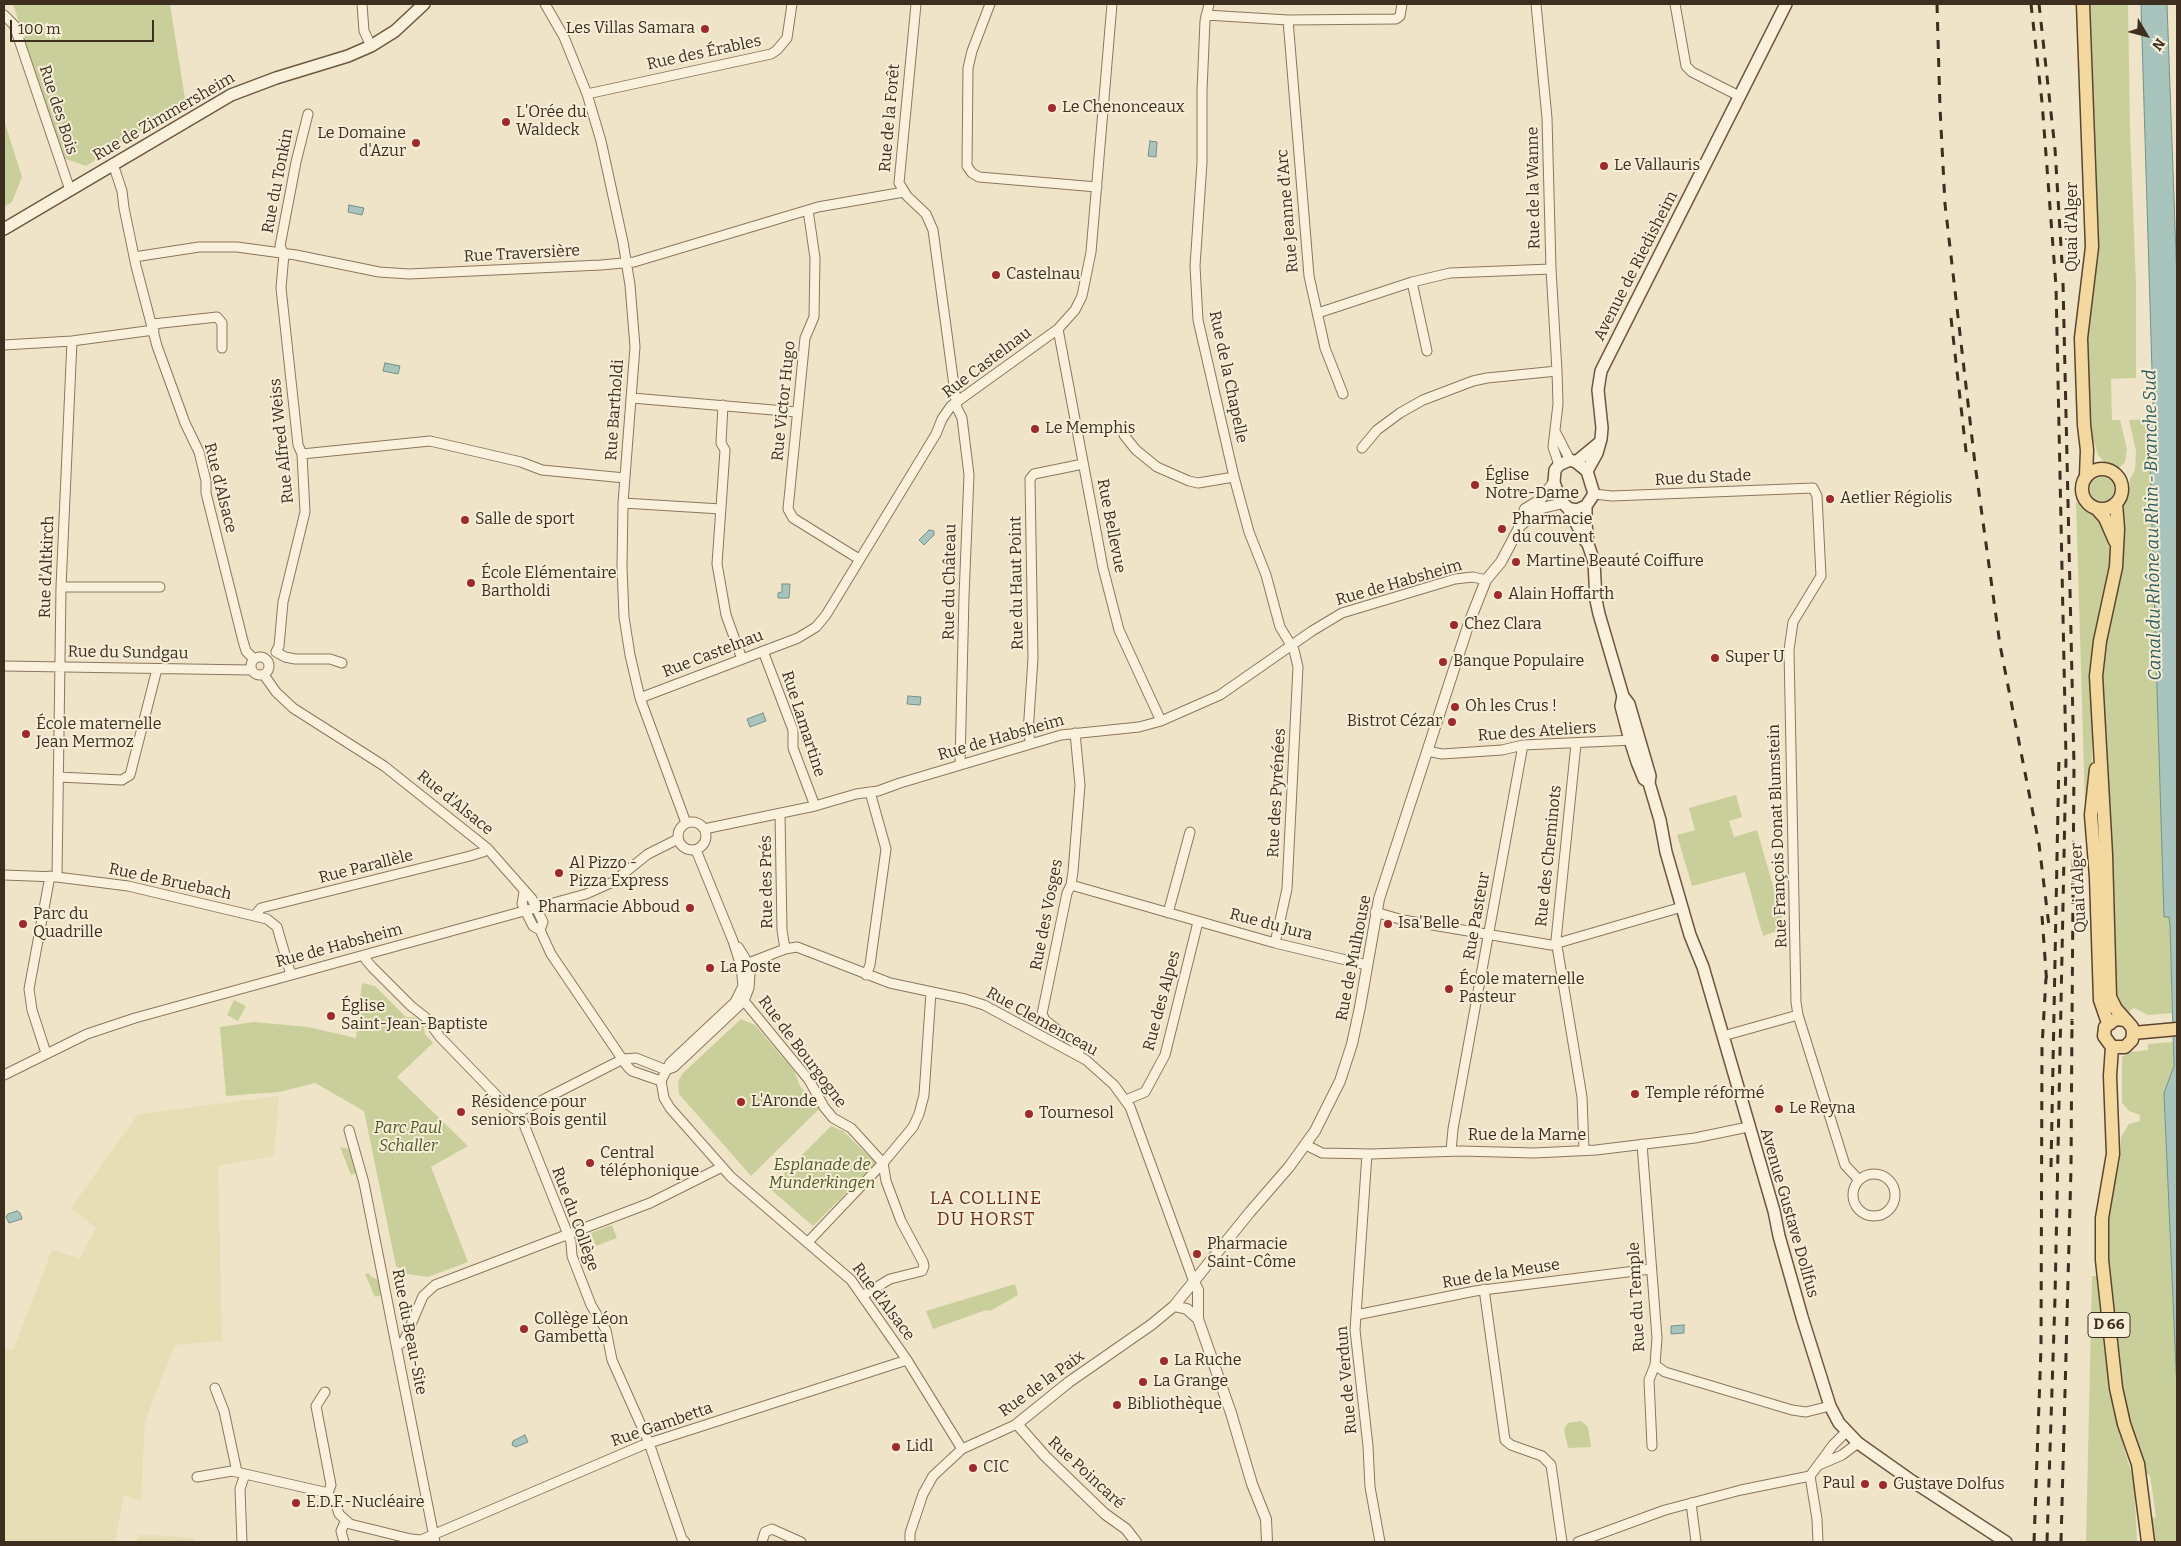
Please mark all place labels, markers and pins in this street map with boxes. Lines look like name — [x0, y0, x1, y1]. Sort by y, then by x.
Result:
place label: Les Villas Samara — [566, 19, 695, 39]
marker: Les Villas Samara — [699, 23, 711, 35]
place label: Le Chenonceaux — [1062, 98, 1185, 118]
marker: Le Chenonceaux — [1046, 102, 1058, 114]
place label: L'Orée du Waldeck — [516, 103, 587, 141]
marker: L'Orée du Waldeck — [500, 116, 512, 128]
place label: Le Domaine d'Azur — [317, 124, 406, 162]
marker: Le Domaine d'Azur — [410, 137, 422, 149]
place label: Le Vallauris — [1614, 156, 1700, 176]
marker: Le Vallauris — [1598, 160, 1610, 172]
place label: Castelnau — [1006, 265, 1080, 285]
marker: Castelnau — [990, 269, 1002, 281]
place label: Le Memphis — [1045, 419, 1135, 439]
marker: Le Memphis — [1029, 423, 1041, 435]
place label: Église Notre-Dame — [1485, 466, 1579, 504]
marker: Église Notre-Dame — [1469, 479, 1481, 491]
place label: Aetlier Régiolis — [1840, 489, 1952, 509]
marker: Aetlier Régiolis — [1824, 493, 1836, 505]
place label: Salle de sport — [475, 510, 575, 530]
place label: Pharmacie du couvent — [1512, 510, 1594, 548]
marker: Salle de sport — [459, 514, 471, 526]
marker: Pharmacie du couvent — [1496, 523, 1508, 535]
place label: Martine Beauté Coiffure — [1526, 552, 1704, 572]
marker: Martine Beauté Coiffure — [1510, 556, 1522, 568]
place label: École Elémentaire Bartholdi — [481, 564, 616, 602]
marker: École Elémentaire Bartholdi — [465, 577, 477, 589]
place label: Alain Hoffarth — [1508, 585, 1614, 605]
marker: Alain Hoffarth — [1492, 589, 1504, 601]
place label: Chez Clara — [1464, 615, 1542, 635]
marker: Chez Clara — [1448, 619, 1460, 631]
place label: Super U — [1725, 648, 1785, 668]
place label: Banque Populaire — [1453, 652, 1584, 672]
marker: Super U — [1709, 652, 1721, 664]
marker: Banque Populaire — [1437, 656, 1449, 668]
place label: Oh les Crus ! — [1465, 697, 1557, 717]
marker: Oh les Crus ! — [1449, 701, 1461, 713]
place label: Bistrot Cézar — [1347, 712, 1442, 732]
place label: École maternelle Jean Mermoz — [36, 715, 161, 753]
marker: Bistrot Cézar — [1446, 716, 1458, 728]
marker: École maternelle Jean Mermoz — [20, 728, 32, 740]
place label: Al Pizzo - Pizza Express — [569, 854, 669, 892]
marker: Al Pizzo - Pizza Express — [553, 867, 565, 879]
place label: Pharmacie Abboud — [538, 898, 680, 918]
marker: Pharmacie Abboud — [684, 902, 696, 914]
place label: Parc du Quadrille — [33, 905, 103, 943]
place label: Isa'Belle — [1398, 914, 1460, 934]
marker: Parc du Quadrille — [17, 918, 29, 930]
marker: Isa'Belle — [1382, 918, 1394, 930]
place label: La Poste — [720, 958, 781, 978]
marker: La Poste — [704, 962, 716, 974]
place label: École maternelle Pasteur — [1459, 970, 1584, 1008]
marker: École maternelle Pasteur — [1443, 983, 1455, 995]
place label: Église Saint-Jean-Baptiste — [341, 997, 488, 1035]
marker: Église Saint-Jean-Baptiste — [325, 1010, 337, 1022]
place label: Temple réformé — [1645, 1084, 1765, 1104]
marker: Temple réformé — [1629, 1088, 1641, 1100]
place label: L'Aronde — [751, 1092, 817, 1112]
place label: Résidence pour seniors Bois gentil — [471, 1093, 607, 1131]
marker: L'Aronde — [735, 1096, 747, 1108]
place label: Le Reyna — [1789, 1099, 1855, 1119]
marker: Le Reyna — [1773, 1103, 1785, 1115]
place label: Tournesol — [1039, 1104, 1114, 1124]
marker: Résidence pour seniors Bois gentil — [455, 1106, 467, 1118]
marker: Tournesol — [1023, 1108, 1035, 1120]
place label: Central téléphonique — [600, 1144, 699, 1182]
marker: Central téléphonique — [584, 1157, 596, 1169]
place label: Pharmacie Saint-Côme — [1207, 1235, 1296, 1273]
marker: Pharmacie Saint-Côme — [1191, 1248, 1203, 1260]
place label: Collège Léon Gambetta — [534, 1310, 628, 1348]
marker: Collège Léon Gambetta — [518, 1323, 530, 1335]
place label: La Ruche — [1174, 1351, 1241, 1371]
marker: La Ruche — [1158, 1355, 1170, 1367]
place label: La Grange — [1153, 1372, 1228, 1392]
marker: La Grange — [1137, 1376, 1149, 1388]
place label: Bibliothèque — [1127, 1395, 1222, 1415]
marker: Bibliothèque — [1111, 1399, 1123, 1411]
place label: Lidl — [906, 1437, 933, 1457]
marker: Lidl — [890, 1441, 902, 1453]
place label: CIC — [983, 1458, 1009, 1478]
marker: CIC — [967, 1462, 979, 1474]
place label: Paul — [1823, 1474, 1855, 1494]
place label: Gustave Dolfus — [1893, 1475, 2005, 1495]
marker: Paul — [1859, 1478, 1871, 1490]
marker: Gustave Dolfus — [1877, 1479, 1889, 1491]
place label: E.D.F.-Nucléaire — [306, 1493, 424, 1513]
marker: E.D.F.-Nucléaire — [290, 1497, 302, 1509]

